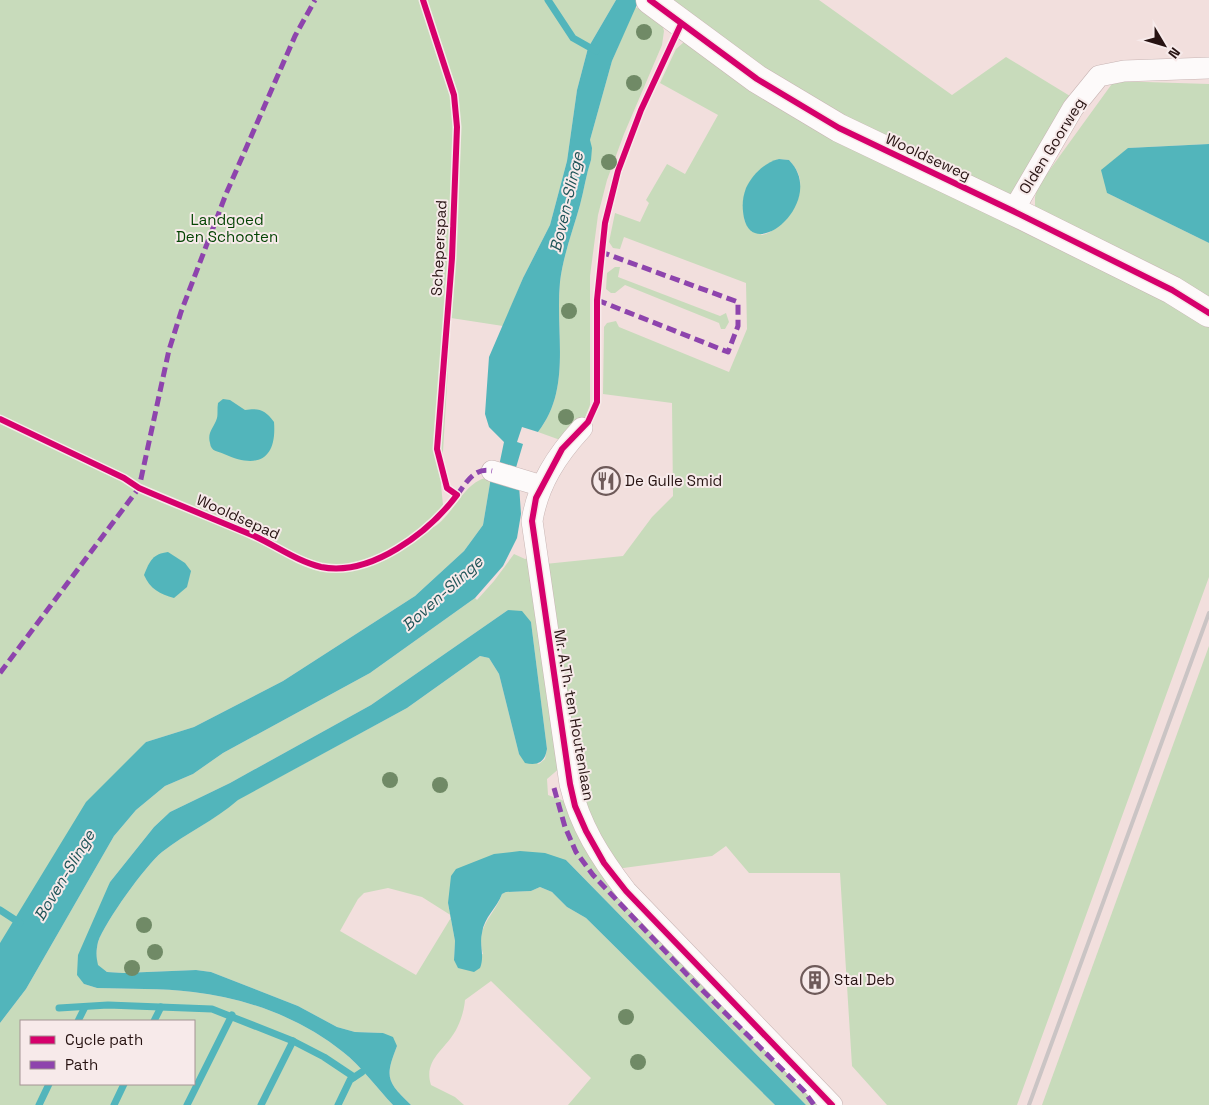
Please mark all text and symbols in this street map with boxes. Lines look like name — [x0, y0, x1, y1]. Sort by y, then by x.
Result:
north arrow — [1139, 20, 1189, 70]
text: N — [1164, 44, 1184, 62]
street label: Olden Goorweg — [1014, 94, 1089, 197]
street label: Wooldseweg — [883, 129, 974, 185]
water label: Boven-Slinge — [545, 149, 588, 254]
street label: Scheperspad — [427, 200, 450, 296]
park label: Landgoed Den Schooten — [176, 210, 278, 246]
restaurant icon: De Gulle Smid — [591, 466, 621, 496]
place label: De Gulle Smid — [625, 471, 722, 490]
street label: Wooldsepad — [194, 490, 283, 543]
water label: Boven-Slinge — [397, 551, 488, 635]
street label: Mr. A.Th. ten Houtenlaan — [550, 628, 599, 802]
water label: Boven-Slinge — [29, 826, 100, 924]
building icon: Stal Deb — [800, 965, 830, 995]
place label: Stal Deb — [834, 970, 895, 989]
legend — [20, 1020, 195, 1085]
text: Cycle path — [65, 1030, 143, 1049]
text: Path — [65, 1055, 98, 1074]

